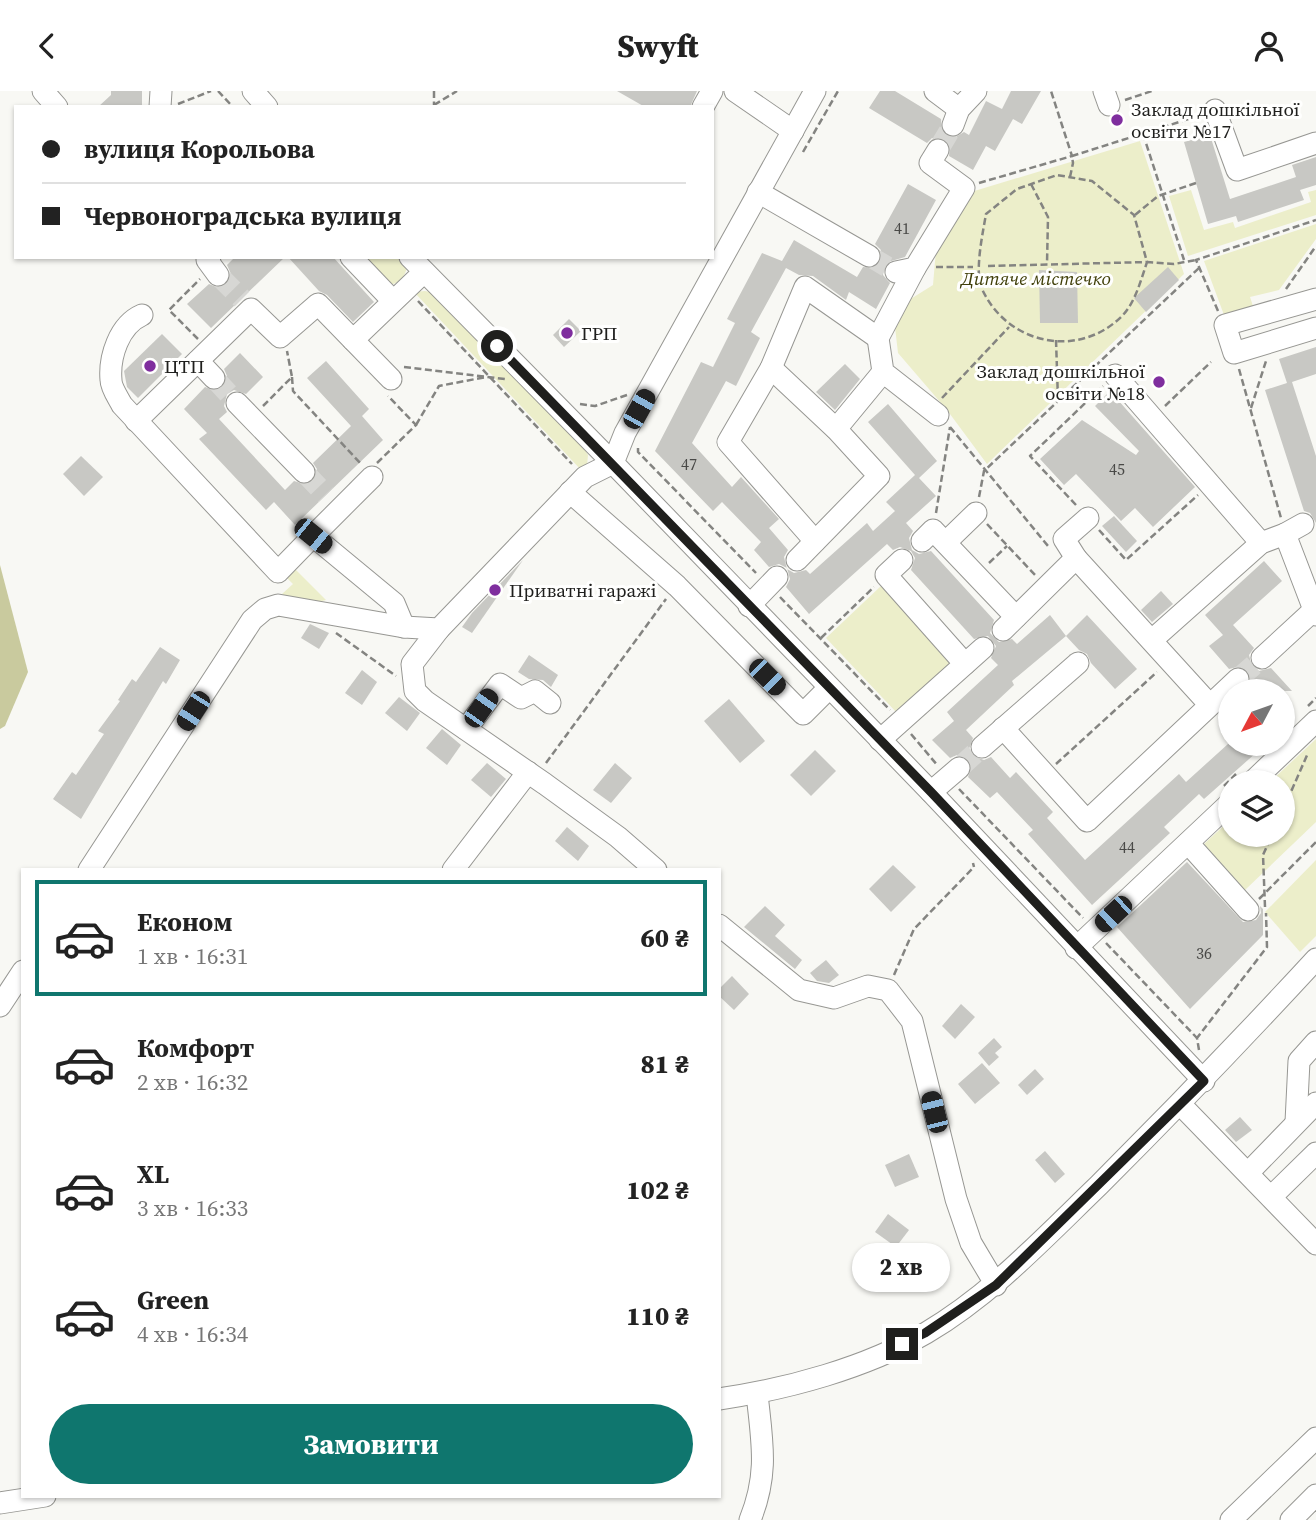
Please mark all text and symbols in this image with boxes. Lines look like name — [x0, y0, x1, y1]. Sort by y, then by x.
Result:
text: Swyft — [617, 24, 699, 68]
icon: back — [28, 27, 66, 65]
icon: person — [1250, 27, 1288, 65]
place label: Заклад дошкільної освіти №17 — [1131, 96, 1300, 144]
marker: Заклад дошкільної освіти №17 — [1109, 112, 1125, 128]
text: вулиця Корольова — [84, 131, 315, 167]
text: Червоноградська вулиця — [84, 198, 402, 234]
house number: 41 — [894, 217, 910, 239]
park label: Дитяче містечко — [959, 265, 1111, 291]
place label: ГРП — [581, 320, 617, 346]
marker: ГРП — [559, 325, 575, 341]
route start — [481, 330, 513, 362]
place label: ЦТП — [164, 353, 205, 379]
marker: ЦТП — [142, 358, 158, 374]
place label: Заклад дошкільної освіти №18 — [977, 358, 1145, 406]
marker: Заклад дошкільної освіти №18 — [1151, 374, 1167, 390]
car — [620, 386, 659, 432]
house number: 47 — [681, 453, 697, 475]
house number: 45 — [1109, 458, 1125, 480]
car — [291, 515, 336, 557]
place label: Приватні гаражі — [509, 577, 657, 603]
marker: Приватні гаражі — [487, 582, 503, 598]
car — [745, 655, 790, 699]
north arrow — [1218, 679, 1295, 756]
map controls — [1218, 679, 1295, 847]
car — [461, 685, 502, 731]
car — [173, 688, 214, 734]
button: layers — [1218, 770, 1295, 847]
house number: 44 — [1119, 836, 1135, 858]
car — [1091, 892, 1136, 936]
text: Економ — [137, 904, 233, 940]
icon: car — [53, 907, 116, 970]
text: 60 ₴ — [641, 920, 689, 956]
text: 1 хв · 16:31 — [137, 940, 248, 972]
house number: 36 — [1196, 942, 1212, 964]
text: Комфорт — [137, 1030, 254, 1066]
icon: car — [53, 1033, 116, 1096]
text: 81 ₴ — [641, 1046, 689, 1082]
text: 2 хв · 16:32 — [137, 1066, 248, 1098]
car — [919, 1089, 950, 1135]
text: XL — [137, 1156, 169, 1192]
icon: car — [53, 1159, 116, 1222]
text: 102 ₴ — [626, 1172, 689, 1208]
text: 3 хв · 16:33 — [137, 1192, 248, 1224]
callout: 2 хв — [853, 1243, 951, 1291]
text: 2 хв — [879, 1251, 923, 1283]
text: Green — [137, 1282, 209, 1318]
icon: car — [53, 1285, 116, 1348]
text: 110 ₴ — [626, 1298, 689, 1334]
text: 4 хв · 16:34 — [137, 1318, 248, 1350]
route end — [886, 1328, 918, 1360]
button: Замовити — [49, 1404, 693, 1484]

